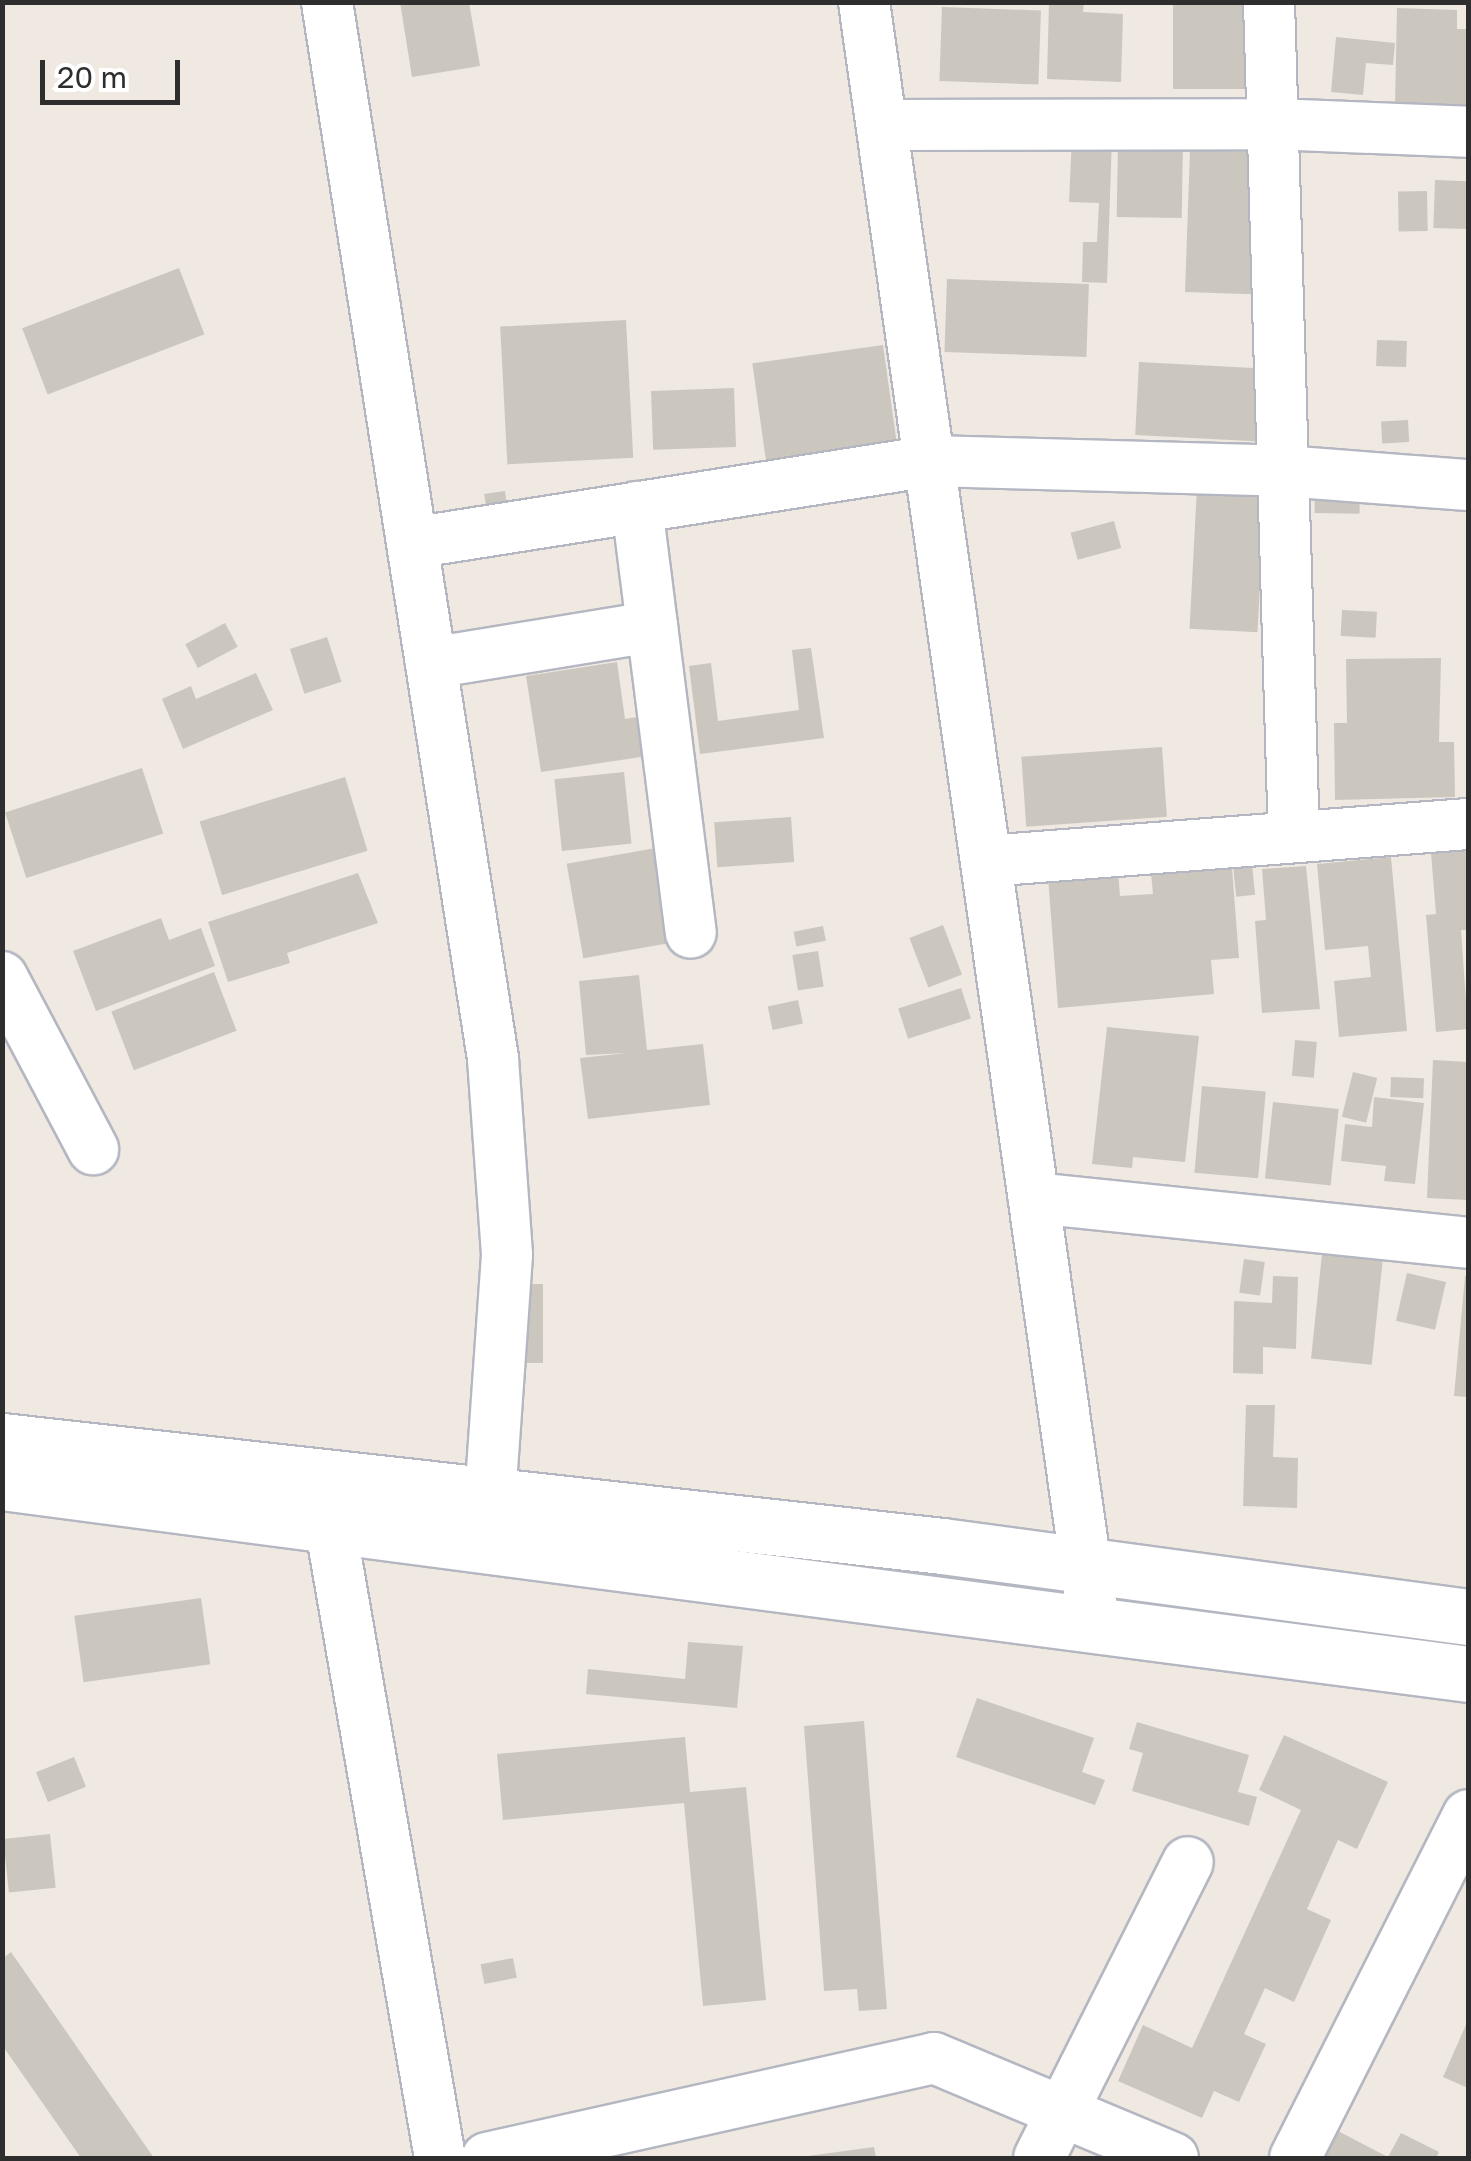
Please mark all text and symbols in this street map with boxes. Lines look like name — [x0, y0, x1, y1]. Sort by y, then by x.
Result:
scale bar — [45, 40, 185, 102]
text: 20 m — [57, 59, 127, 95]

